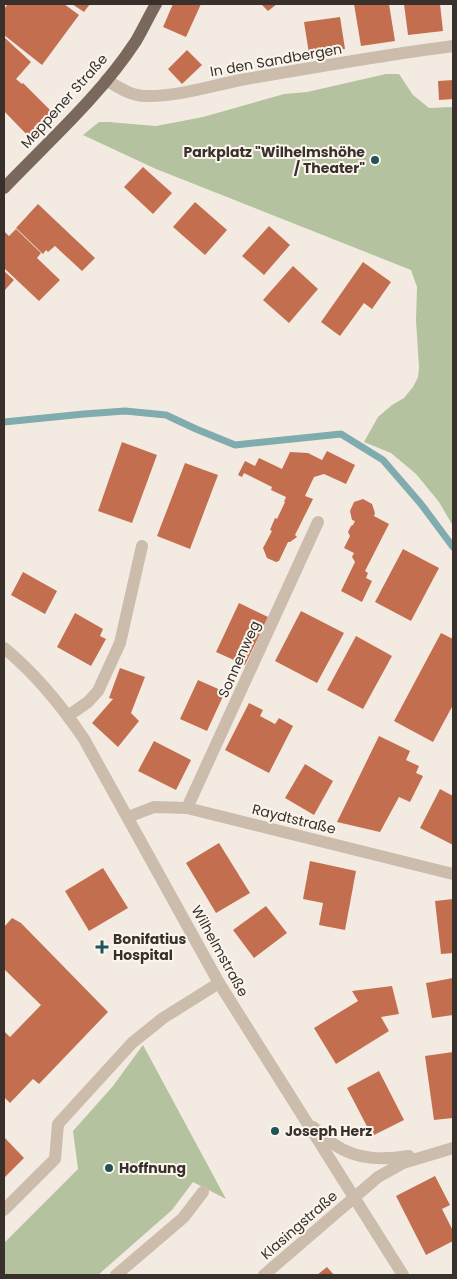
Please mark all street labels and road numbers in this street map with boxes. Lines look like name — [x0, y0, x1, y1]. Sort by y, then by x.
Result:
street label: In den Sandbergen — [208, 39, 344, 81]
street label: Meppener Straße — [16, 49, 112, 153]
street label: Sonnenweg — [213, 617, 265, 701]
street label: Raydtstraße — [250, 799, 338, 839]
street label: Wilhelmstraße — [187, 902, 253, 1000]
street label: Klasingstraße — [256, 1186, 342, 1264]

